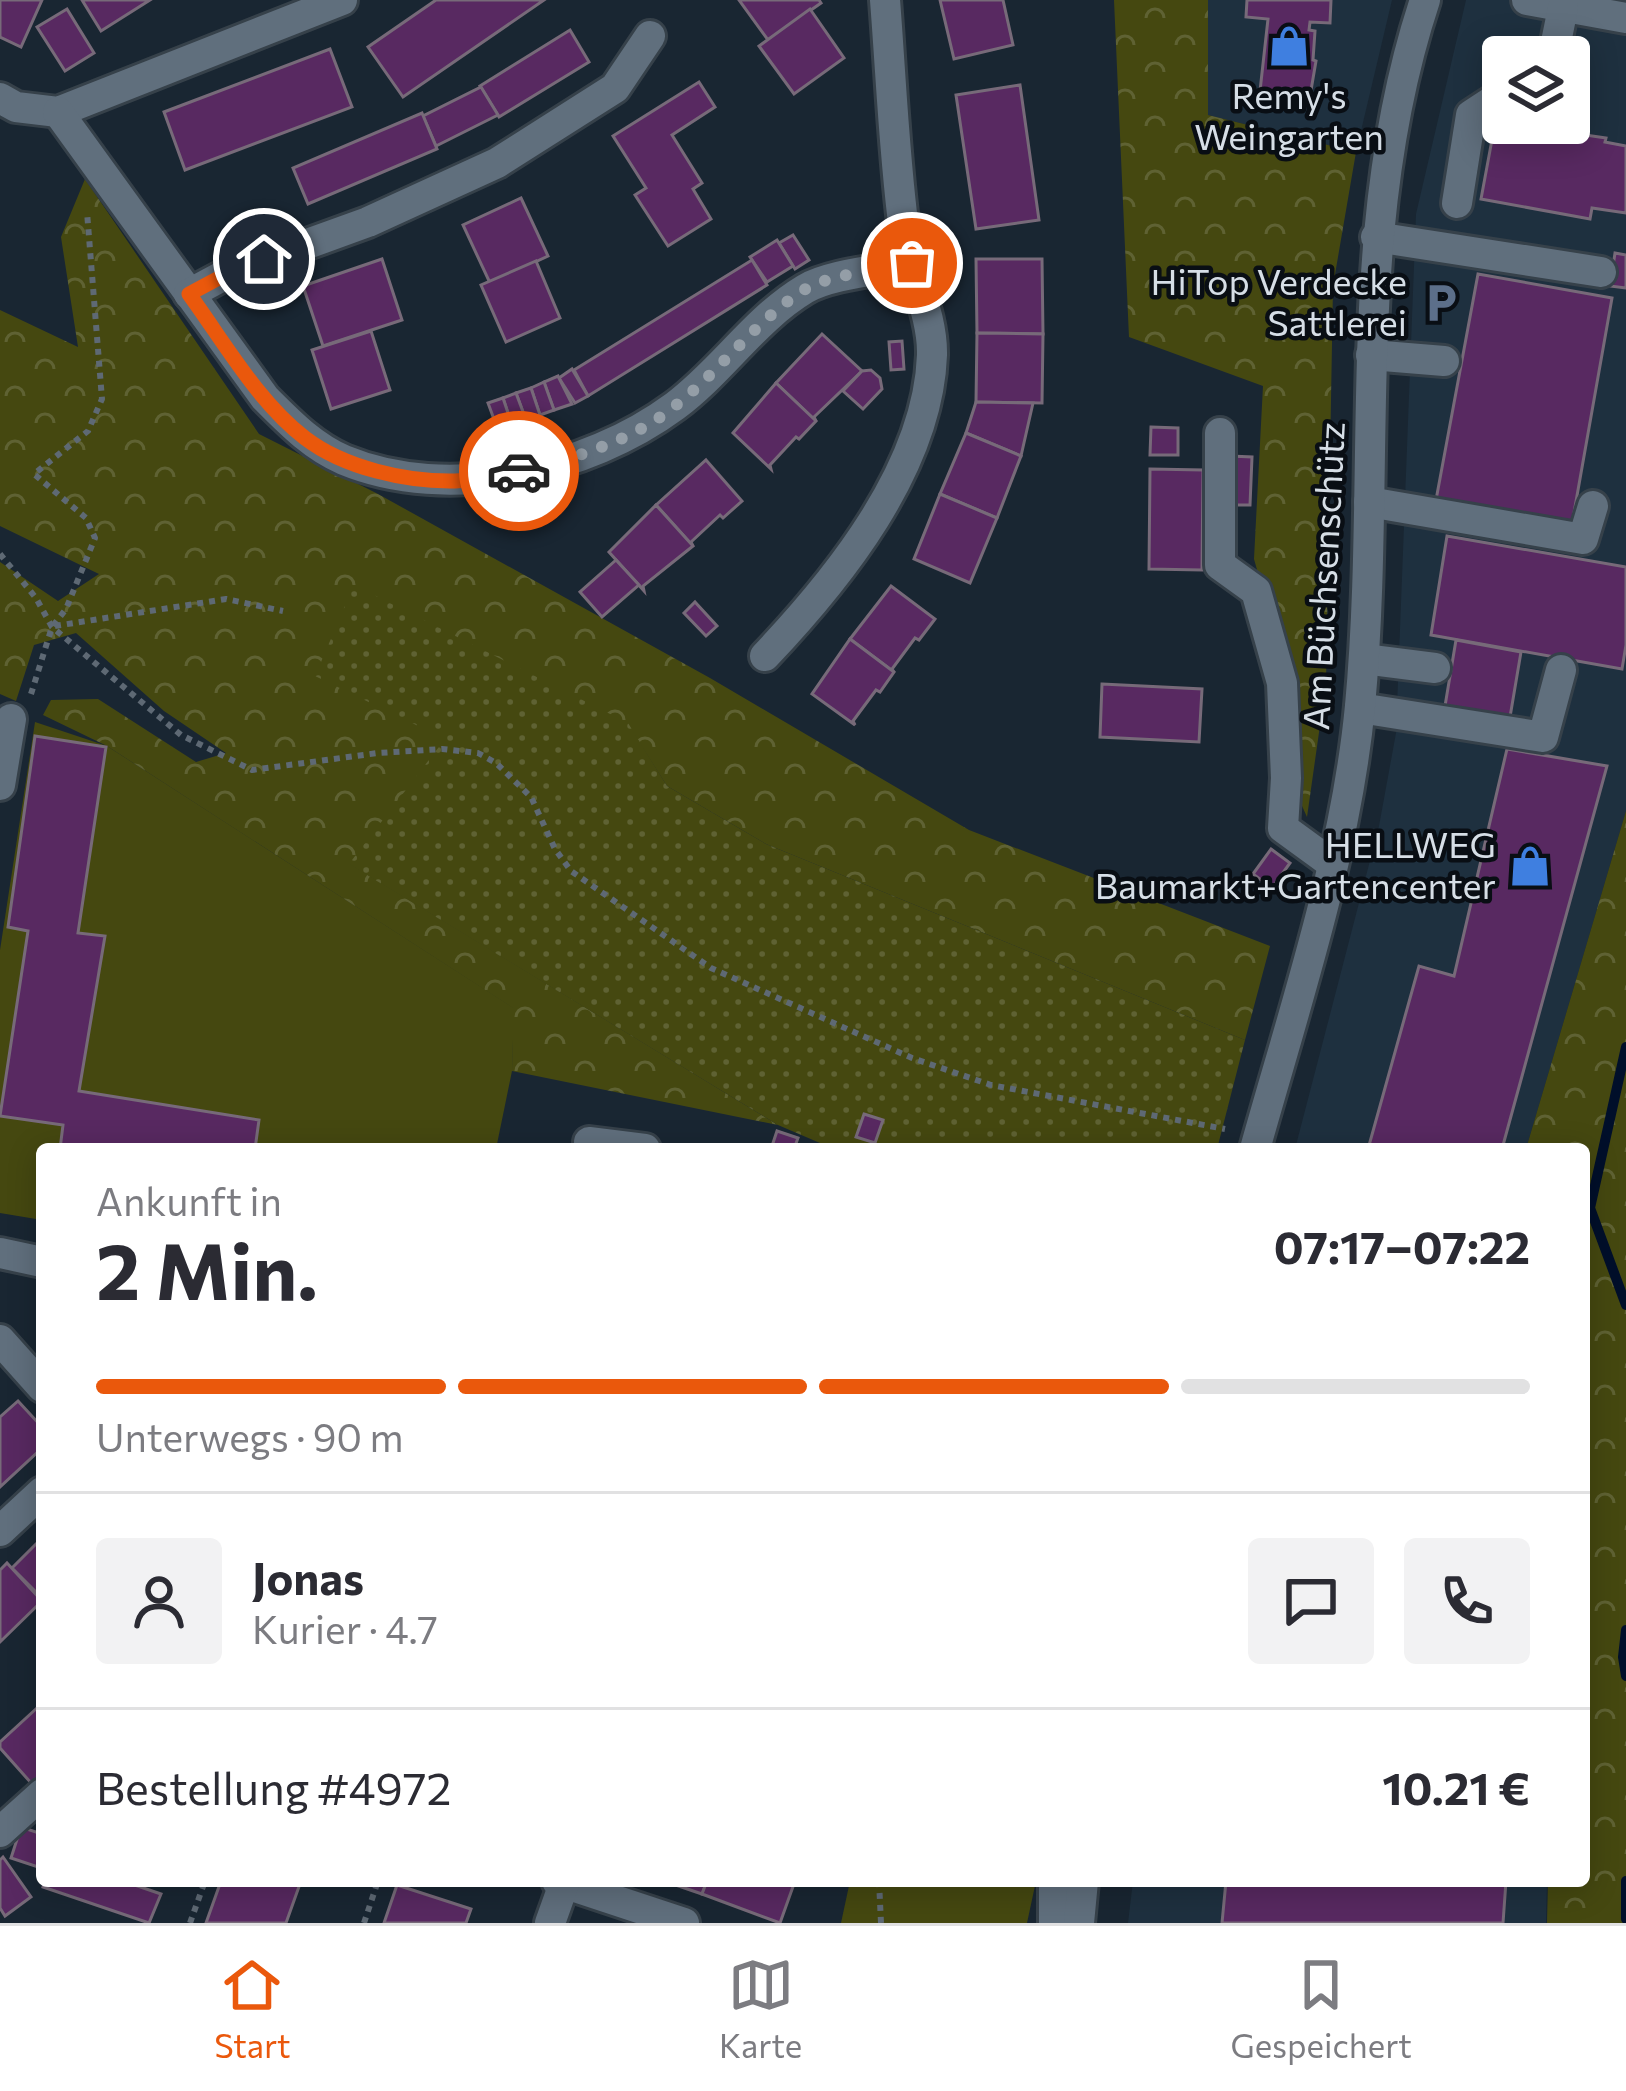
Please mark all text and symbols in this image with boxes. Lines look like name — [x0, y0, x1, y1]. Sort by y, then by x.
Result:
shop icon: Remy's Weingarten — [1266, 23, 1312, 69]
map controls — [1482, 36, 1590, 144]
button: layers — [1482, 36, 1590, 144]
place label: Remy's Weingarten — [1194, 72, 1384, 157]
pin — [213, 208, 315, 310]
pin — [861, 212, 963, 314]
icon: home — [231, 226, 297, 292]
icon: bag — [879, 230, 945, 296]
place label: HiTop Verdecke Sattlerei — [1151, 258, 1407, 343]
parking icon: HiTop Verdecke Sattlerei — [1418, 280, 1464, 326]
courier — [459, 411, 579, 531]
street label: Am Büchsenschütz — [1292, 421, 1352, 731]
icon: car — [486, 438, 552, 504]
place label: HELLWEG Baumarkt+Gartencenter — [1095, 821, 1496, 906]
shop icon: HELLWEG Baumarkt+Gartencenter — [1507, 843, 1553, 889]
text: Ankunft in — [96, 1176, 282, 1224]
text: 07:17–07:22 — [1274, 1218, 1530, 1273]
text: 2 Min. — [96, 1221, 318, 1316]
text: Unterwegs · 90 m — [96, 1412, 403, 1460]
button: person — [96, 1538, 222, 1664]
button: chat — [1248, 1538, 1374, 1664]
button: phone — [1404, 1538, 1530, 1664]
text: Jonas — [252, 1549, 364, 1604]
text: Kurier · 4.7 — [252, 1604, 438, 1652]
text: Bestellung #4972 — [96, 1759, 451, 1814]
text: 10.21 € — [1382, 1759, 1530, 1814]
tab: Start — [214, 1952, 291, 2065]
tab: Karte — [719, 1952, 802, 2065]
tab: Gespeichert — [1230, 1952, 1412, 2065]

